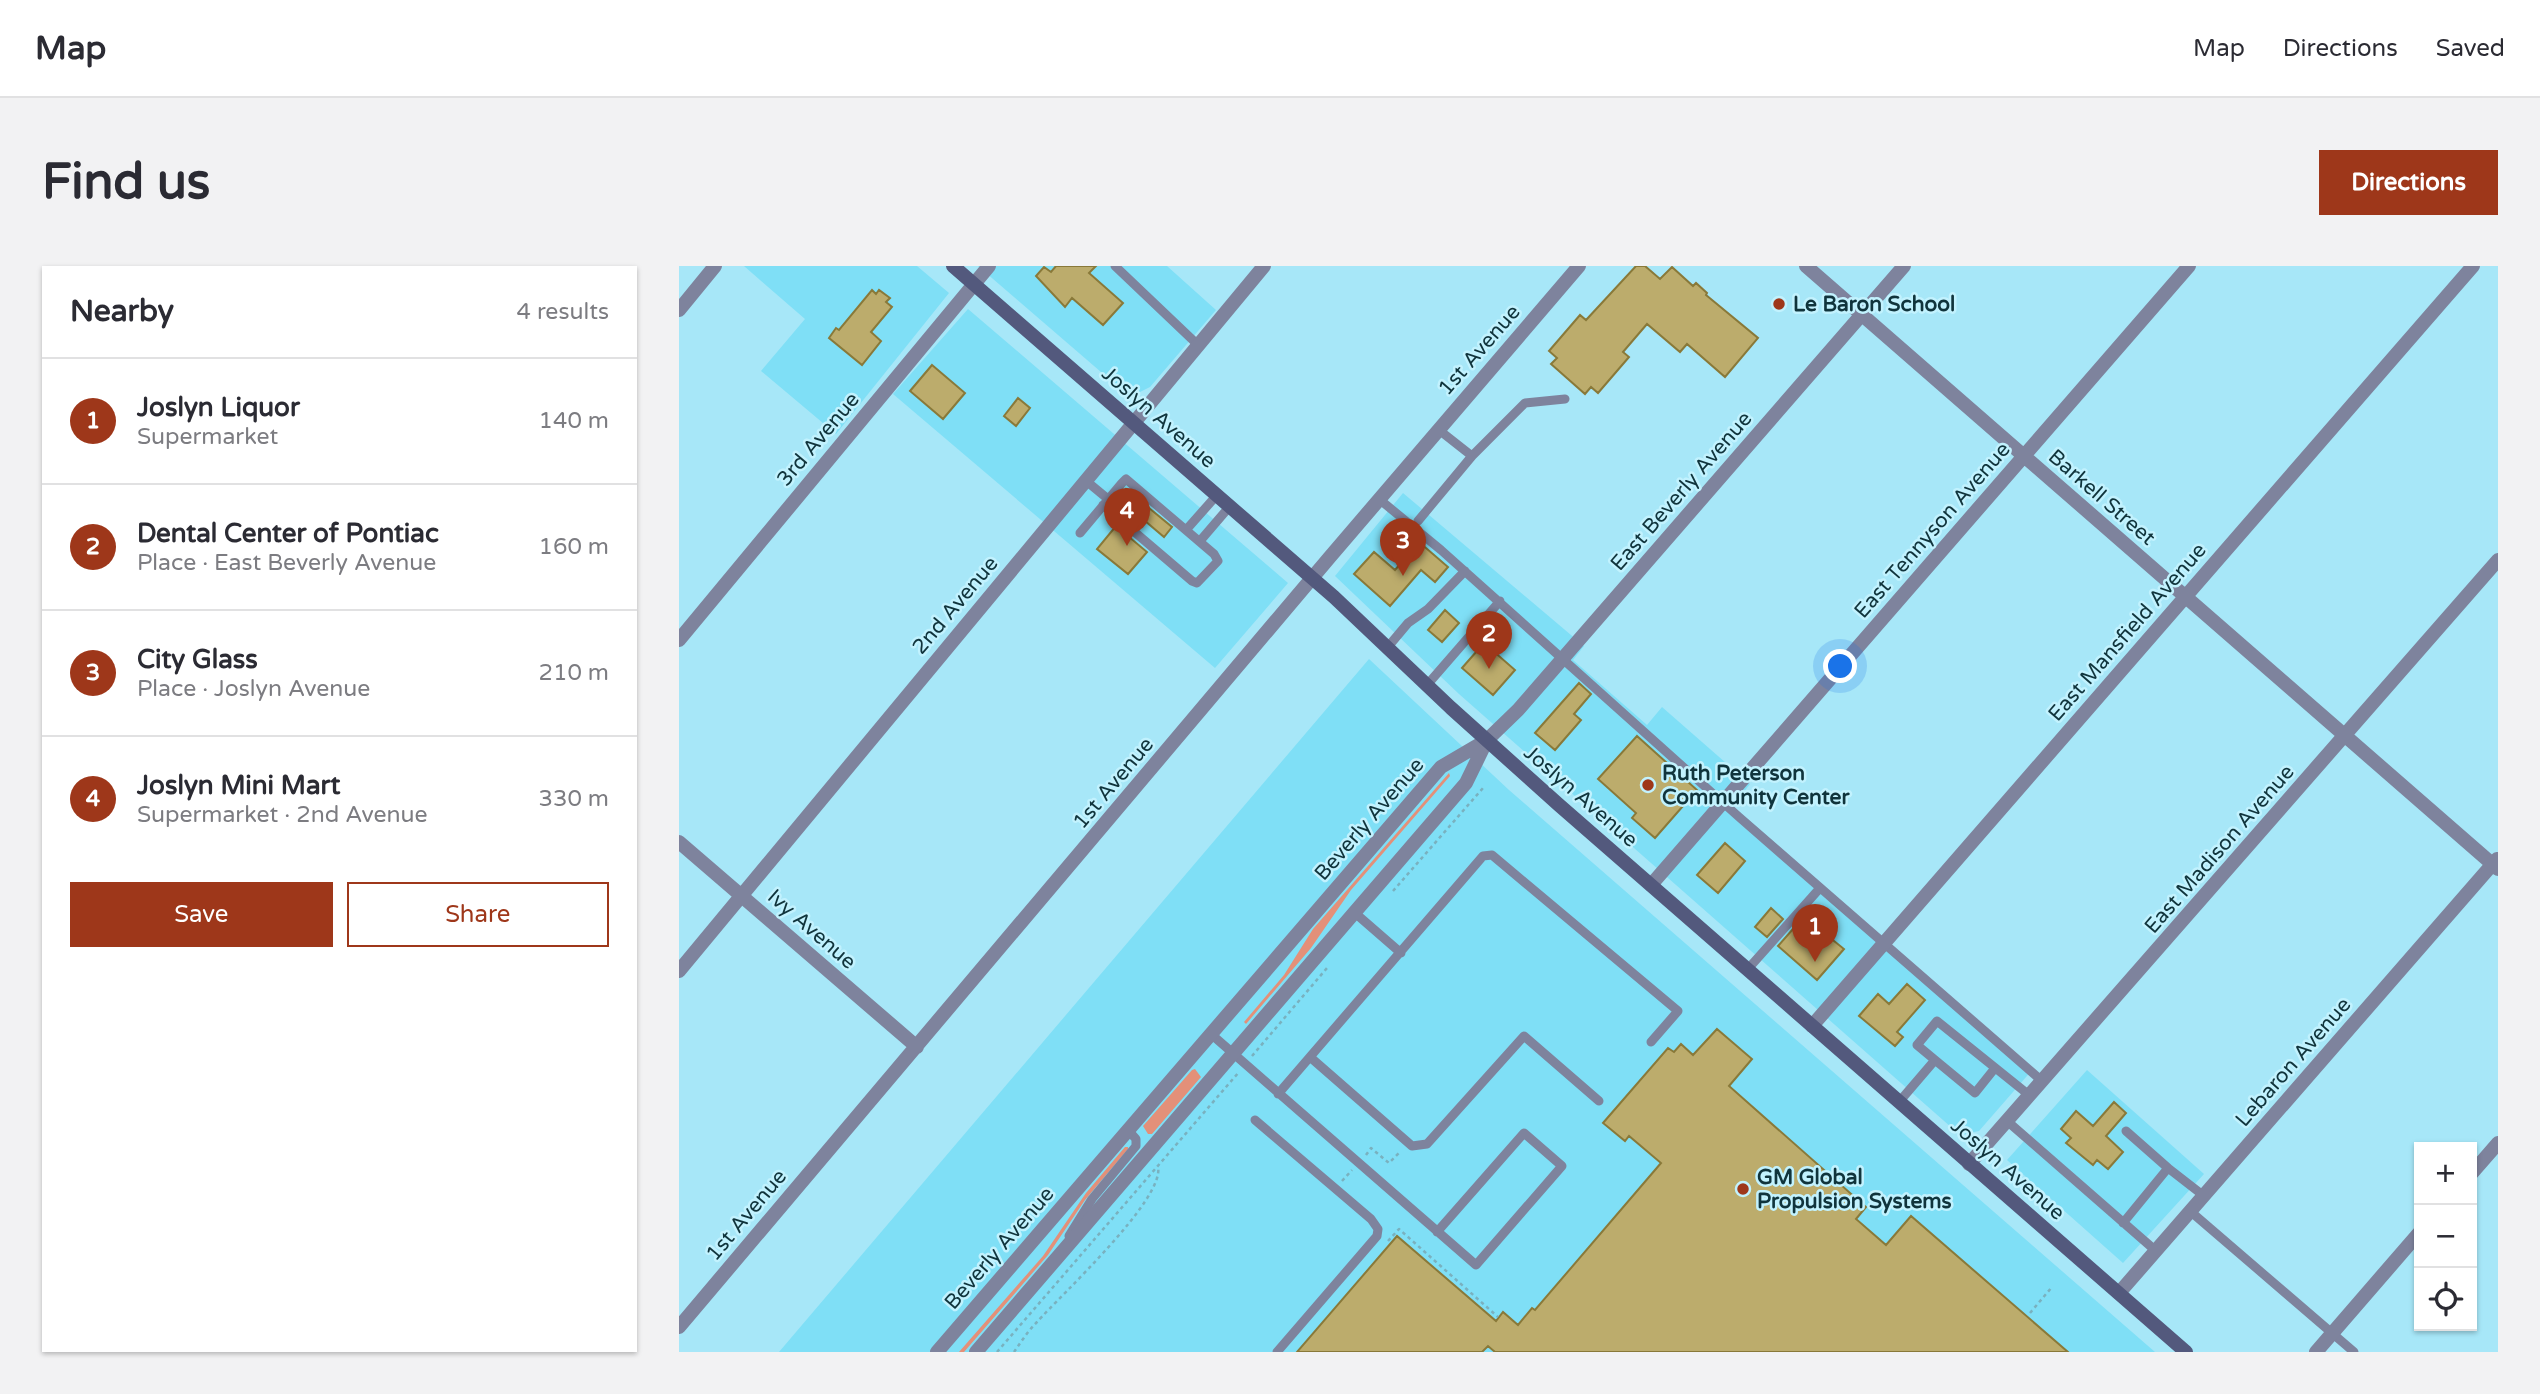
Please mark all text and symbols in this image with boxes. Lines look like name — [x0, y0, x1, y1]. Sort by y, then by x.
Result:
text: Map — [35, 29, 106, 68]
text: Map — [2193, 34, 2245, 63]
text: Directions — [2283, 34, 2398, 63]
text: Saved — [2436, 34, 2505, 63]
button: Directions — [2319, 150, 2498, 215]
text: Find us — [42, 153, 210, 212]
place label: Le Baron School — [1793, 292, 1955, 317]
text: Nearby — [70, 293, 174, 330]
marker: Le Baron School — [1771, 296, 1787, 312]
text: 4 results — [516, 298, 609, 326]
street label: 1st Avenue — [1433, 300, 1526, 401]
street label: Joslyn Avenue — [1097, 361, 1221, 474]
street label: 3rd Avenue — [772, 387, 865, 491]
text: Joslyn Liquor — [137, 392, 300, 423]
text: 1 — [86, 407, 100, 435]
text: 140 m — [539, 407, 609, 435]
street label: East Beverly Avenue — [1605, 407, 1757, 576]
text: Supermarket — [137, 423, 278, 451]
street label: East Tennyson Avenue — [1849, 437, 2016, 623]
street label: Barkell Street — [2043, 444, 2160, 551]
pin: 4 — [1104, 488, 1150, 546]
text: Dental Center of Pontiac — [137, 518, 439, 549]
pin: 3 — [1380, 518, 1426, 576]
text: 2 — [86, 533, 100, 561]
text: 160 m — [539, 533, 609, 561]
street label: East Mansfield Avenue — [2043, 538, 2212, 727]
text: Place · East Beverly Avenue — [137, 549, 436, 577]
street label: 2nd Avenue — [907, 551, 1004, 659]
pin: 2 — [1466, 611, 1512, 669]
text: City Glass — [137, 644, 258, 675]
your location — [1823, 649, 1857, 683]
text: 3 — [86, 659, 100, 687]
text: 210 m — [539, 659, 609, 687]
text: Place · Joslyn Avenue — [137, 675, 370, 703]
street label: 1st Avenue — [1068, 732, 1159, 834]
street label: Joslyn Avenue — [1519, 740, 1643, 853]
street label: Beverly Avenue — [1309, 753, 1429, 886]
street label: East Madison Avenue — [2139, 760, 2300, 939]
place label: Ruth Peterson Community Center — [1662, 761, 1850, 810]
text: Joslyn Mini Mart — [137, 770, 340, 801]
marker: Ruth Peterson Community Center — [1640, 777, 1656, 793]
text: 4 — [86, 785, 100, 813]
text: 330 m — [539, 785, 609, 813]
text: Supermarket · 2nd Avenue — [137, 801, 428, 829]
button: Save — [70, 882, 333, 947]
button: Share — [347, 882, 609, 947]
street label: Ivy Avenue — [762, 884, 861, 975]
pin: 1 — [1792, 904, 1838, 962]
street label: Lebaron Avenue — [2230, 993, 2356, 1132]
street label: Joslyn Avenue — [1946, 1113, 2070, 1226]
map controls — [2414, 1142, 2477, 1331]
button: + — [2414, 1142, 2477, 1205]
street label: 1st Avenue — [701, 1164, 792, 1266]
place label: GM Global Propulsion Systems — [1757, 1165, 1952, 1214]
marker: GM Global Propulsion Systems — [1735, 1181, 1751, 1197]
street label: Beverly Avenue — [939, 1182, 1059, 1315]
button: − — [2414, 1205, 2477, 1268]
button: locate — [2414, 1268, 2477, 1331]

